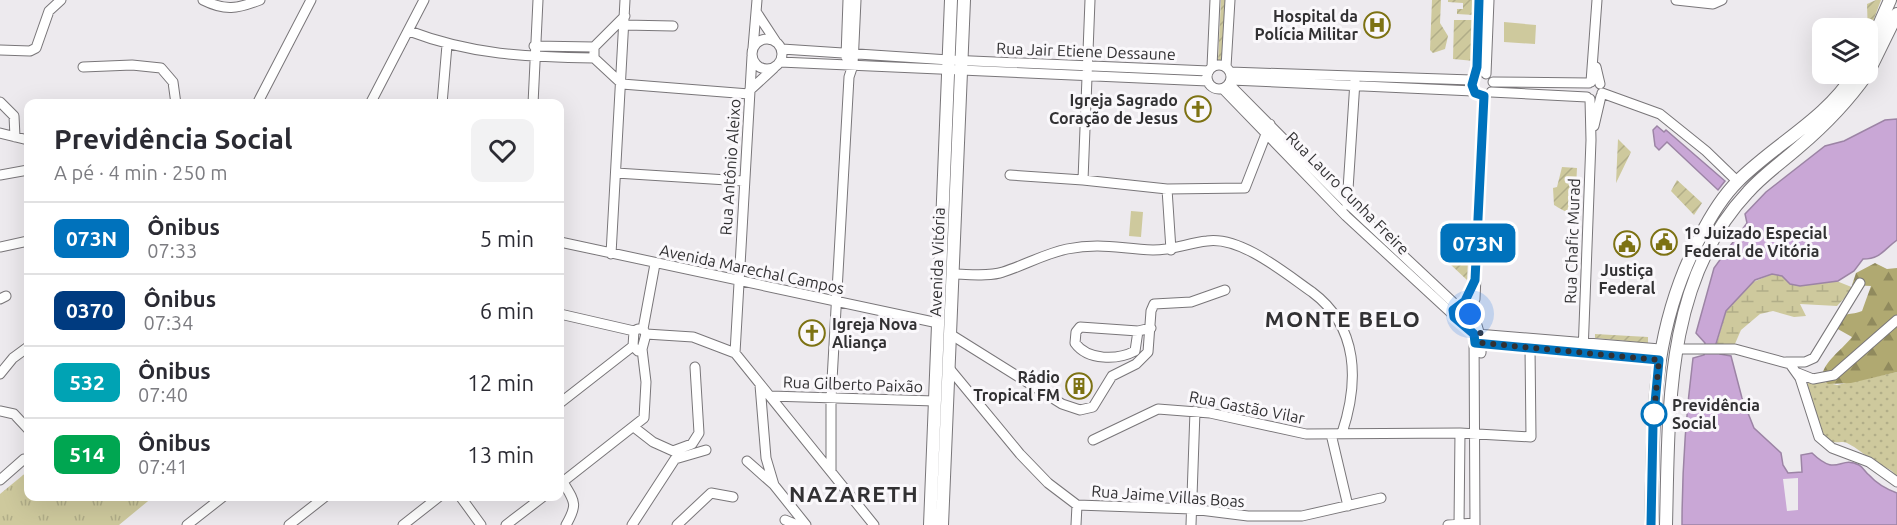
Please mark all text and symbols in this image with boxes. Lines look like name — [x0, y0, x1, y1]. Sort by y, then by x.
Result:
place label: Hospital da Polícia Militar — [1254, 7, 1358, 43]
hospital icon: Hospital da Polícia Militar — [1362, 10, 1392, 40]
map controls — [1812, 18, 1878, 84]
button: layers — [1812, 18, 1878, 84]
street label: Rua Jair Etiene Dessaune — [996, 39, 1176, 63]
place label: Igreja Sagrado Coração de Jesus — [1049, 91, 1178, 128]
church icon: Igreja Sagrado Coração de Jesus — [1183, 94, 1213, 124]
street label: Rua Antônio Aleixo — [716, 98, 744, 236]
button: heart — [471, 119, 534, 182]
text: Previdência Social — [54, 123, 293, 154]
street label: Rua Lauro Cunha Freire — [1283, 128, 1413, 258]
text: A pé · 4 min · 250 m — [54, 161, 228, 184]
street label: Rua Chafic Murad — [1561, 178, 1583, 304]
street label: Avenida Vitória — [926, 207, 948, 317]
text: Ônibus — [147, 214, 220, 239]
line badge: 073N — [1436, 224, 1520, 262]
place label: 1º Juizado Especial Federal de Vitória — [1684, 224, 1827, 260]
text: 073N — [66, 226, 117, 250]
text: 5 min — [480, 226, 534, 251]
public building icon: 1º Juizado Especial Federal de Vitória — [1649, 227, 1679, 257]
public building icon: Justiça Federal — [1612, 229, 1642, 259]
text: 073N — [1452, 231, 1504, 255]
text: 07:33 — [147, 239, 197, 262]
street label: Avenida Marechal Campos — [658, 241, 846, 297]
place label: Justiça Federal — [1599, 261, 1656, 297]
text: Ônibus — [143, 286, 216, 311]
text: 0370 — [66, 298, 113, 322]
text: 6 min — [480, 298, 534, 323]
your location — [1455, 299, 1485, 329]
district label: MONTE BELO — [1265, 306, 1421, 331]
text: 07:34 — [143, 311, 193, 334]
place label: Igreja Nova Aliança — [832, 315, 917, 352]
church icon: Igreja Nova Aliança — [797, 318, 827, 348]
text: Ônibus — [138, 358, 211, 383]
place label: Rádio Tropical FM — [973, 368, 1060, 404]
text: 532 — [69, 370, 105, 394]
text: 12 min — [467, 370, 534, 395]
building icon: Rádio Tropical FM — [1064, 371, 1094, 401]
street label: Rua Gilberto Paixão — [783, 373, 923, 395]
text: 07:40 — [138, 383, 188, 406]
street label: Rua Gastão Vilar — [1188, 387, 1306, 427]
place label: Previdência Social — [1672, 396, 1760, 432]
marker: Previdência Social — [1641, 401, 1667, 427]
text: Ônibus — [138, 430, 211, 455]
text: 514 — [69, 442, 105, 466]
text: 13 min — [467, 442, 534, 467]
text: 07:41 — [138, 455, 188, 478]
district label: NAZARETH — [789, 481, 919, 506]
street label: Rua Jaime Villas Boas — [1091, 482, 1245, 510]

